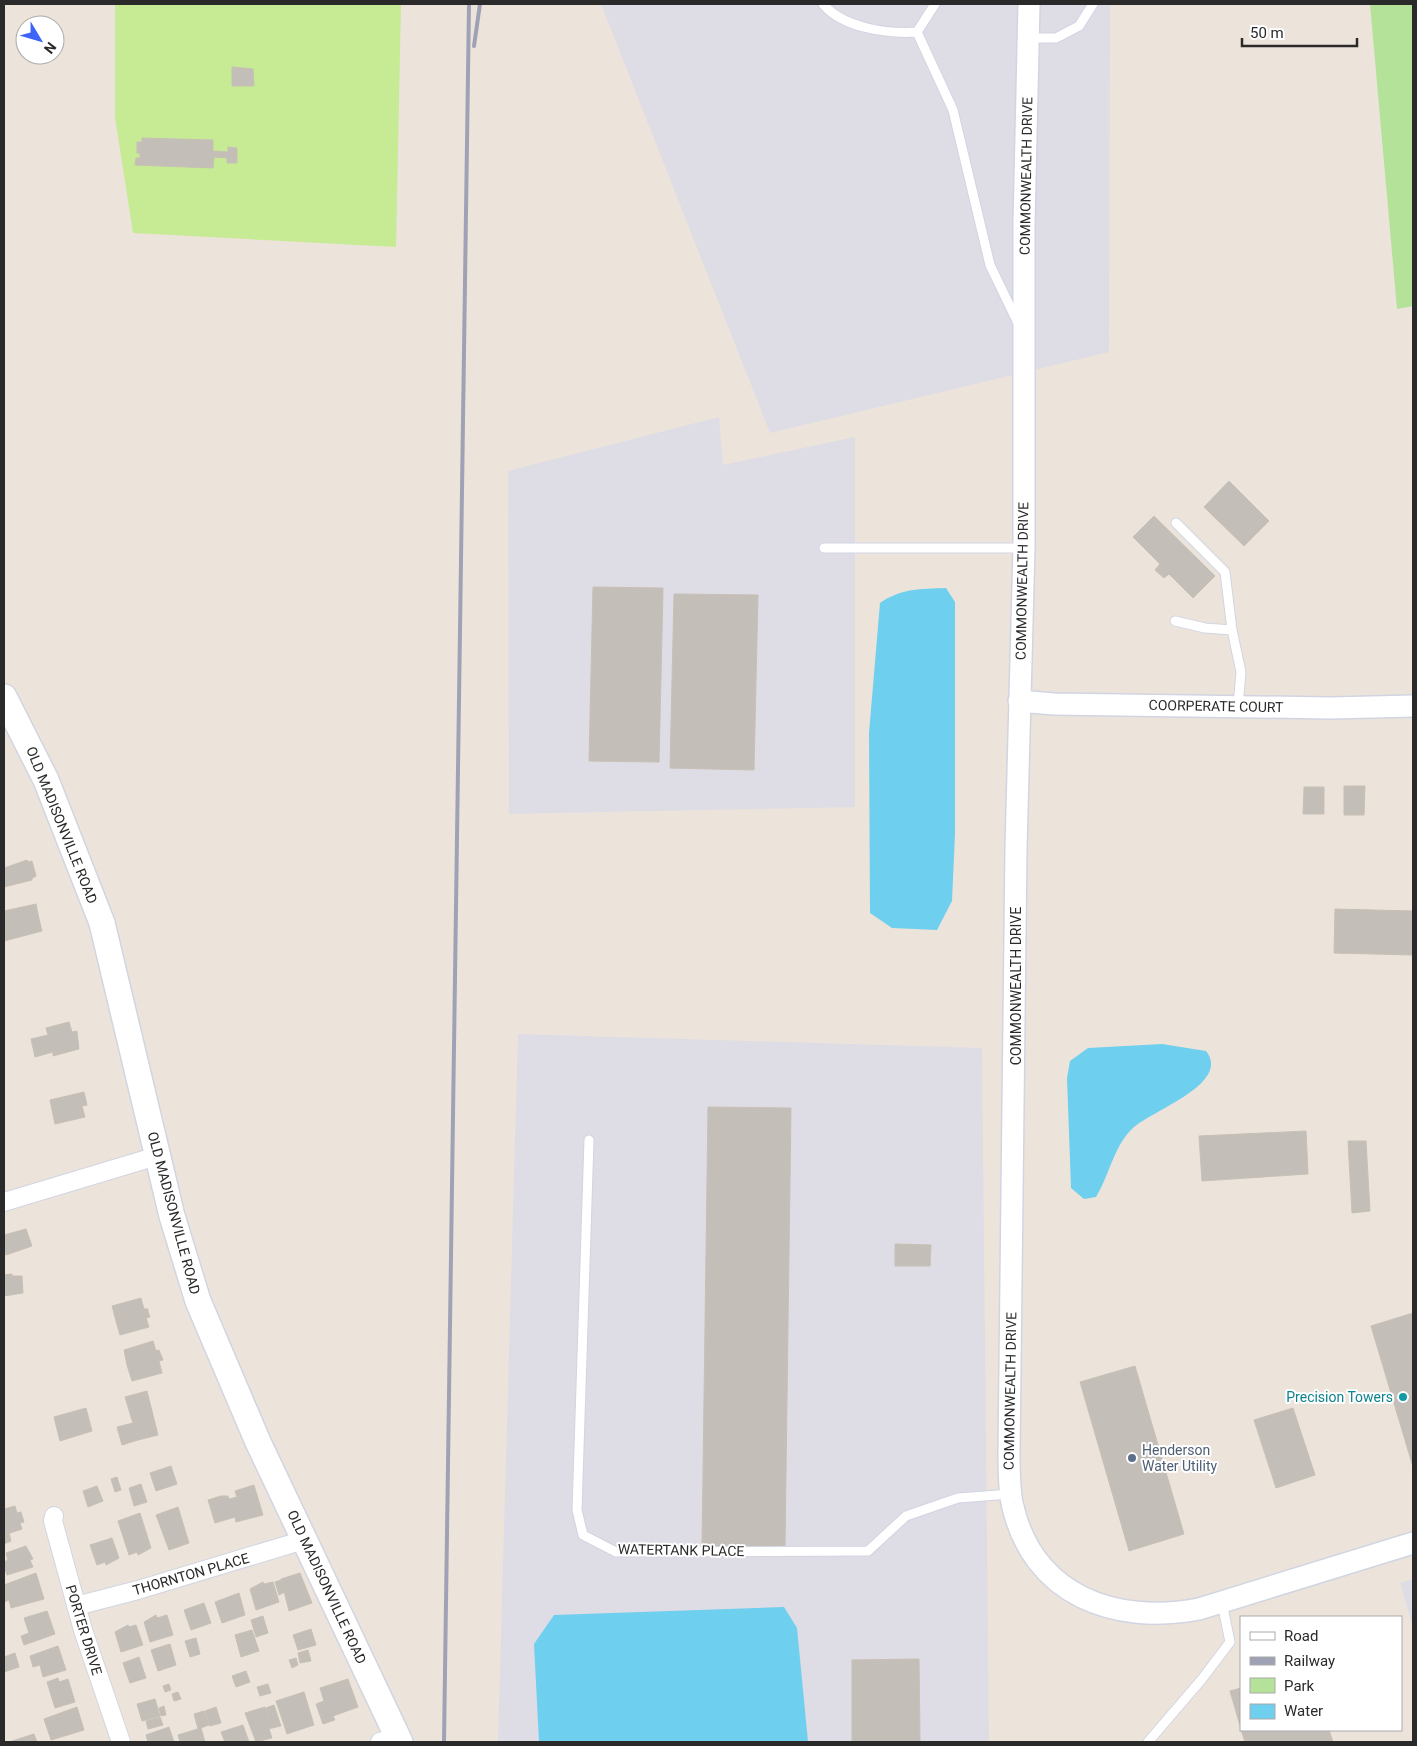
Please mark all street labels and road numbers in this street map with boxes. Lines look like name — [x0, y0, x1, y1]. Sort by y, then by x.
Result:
street label: COMMONWEALTH DRIVE — [1017, 97, 1035, 255]
street label: COMMONWEALTH DRIVE — [1013, 502, 1031, 660]
street label: COORPERATE COURT — [1149, 697, 1284, 715]
street label: OLD MADISONVILLE ROAD — [23, 744, 101, 906]
street label: COMMONWEALTH DRIVE — [1008, 907, 1024, 1065]
street label: OLD MADISONVILLE ROAD — [145, 1130, 203, 1296]
street label: COMMONWEALTH DRIVE — [1001, 1312, 1019, 1470]
street label: OLD MADISONVILLE ROAD — [284, 1508, 370, 1666]
street label: WATERTANK PLACE — [618, 1541, 744, 1559]
street label: THORNTON PLACE — [131, 1550, 251, 1598]
street label: PORTER DRIVE — [63, 1583, 105, 1677]

